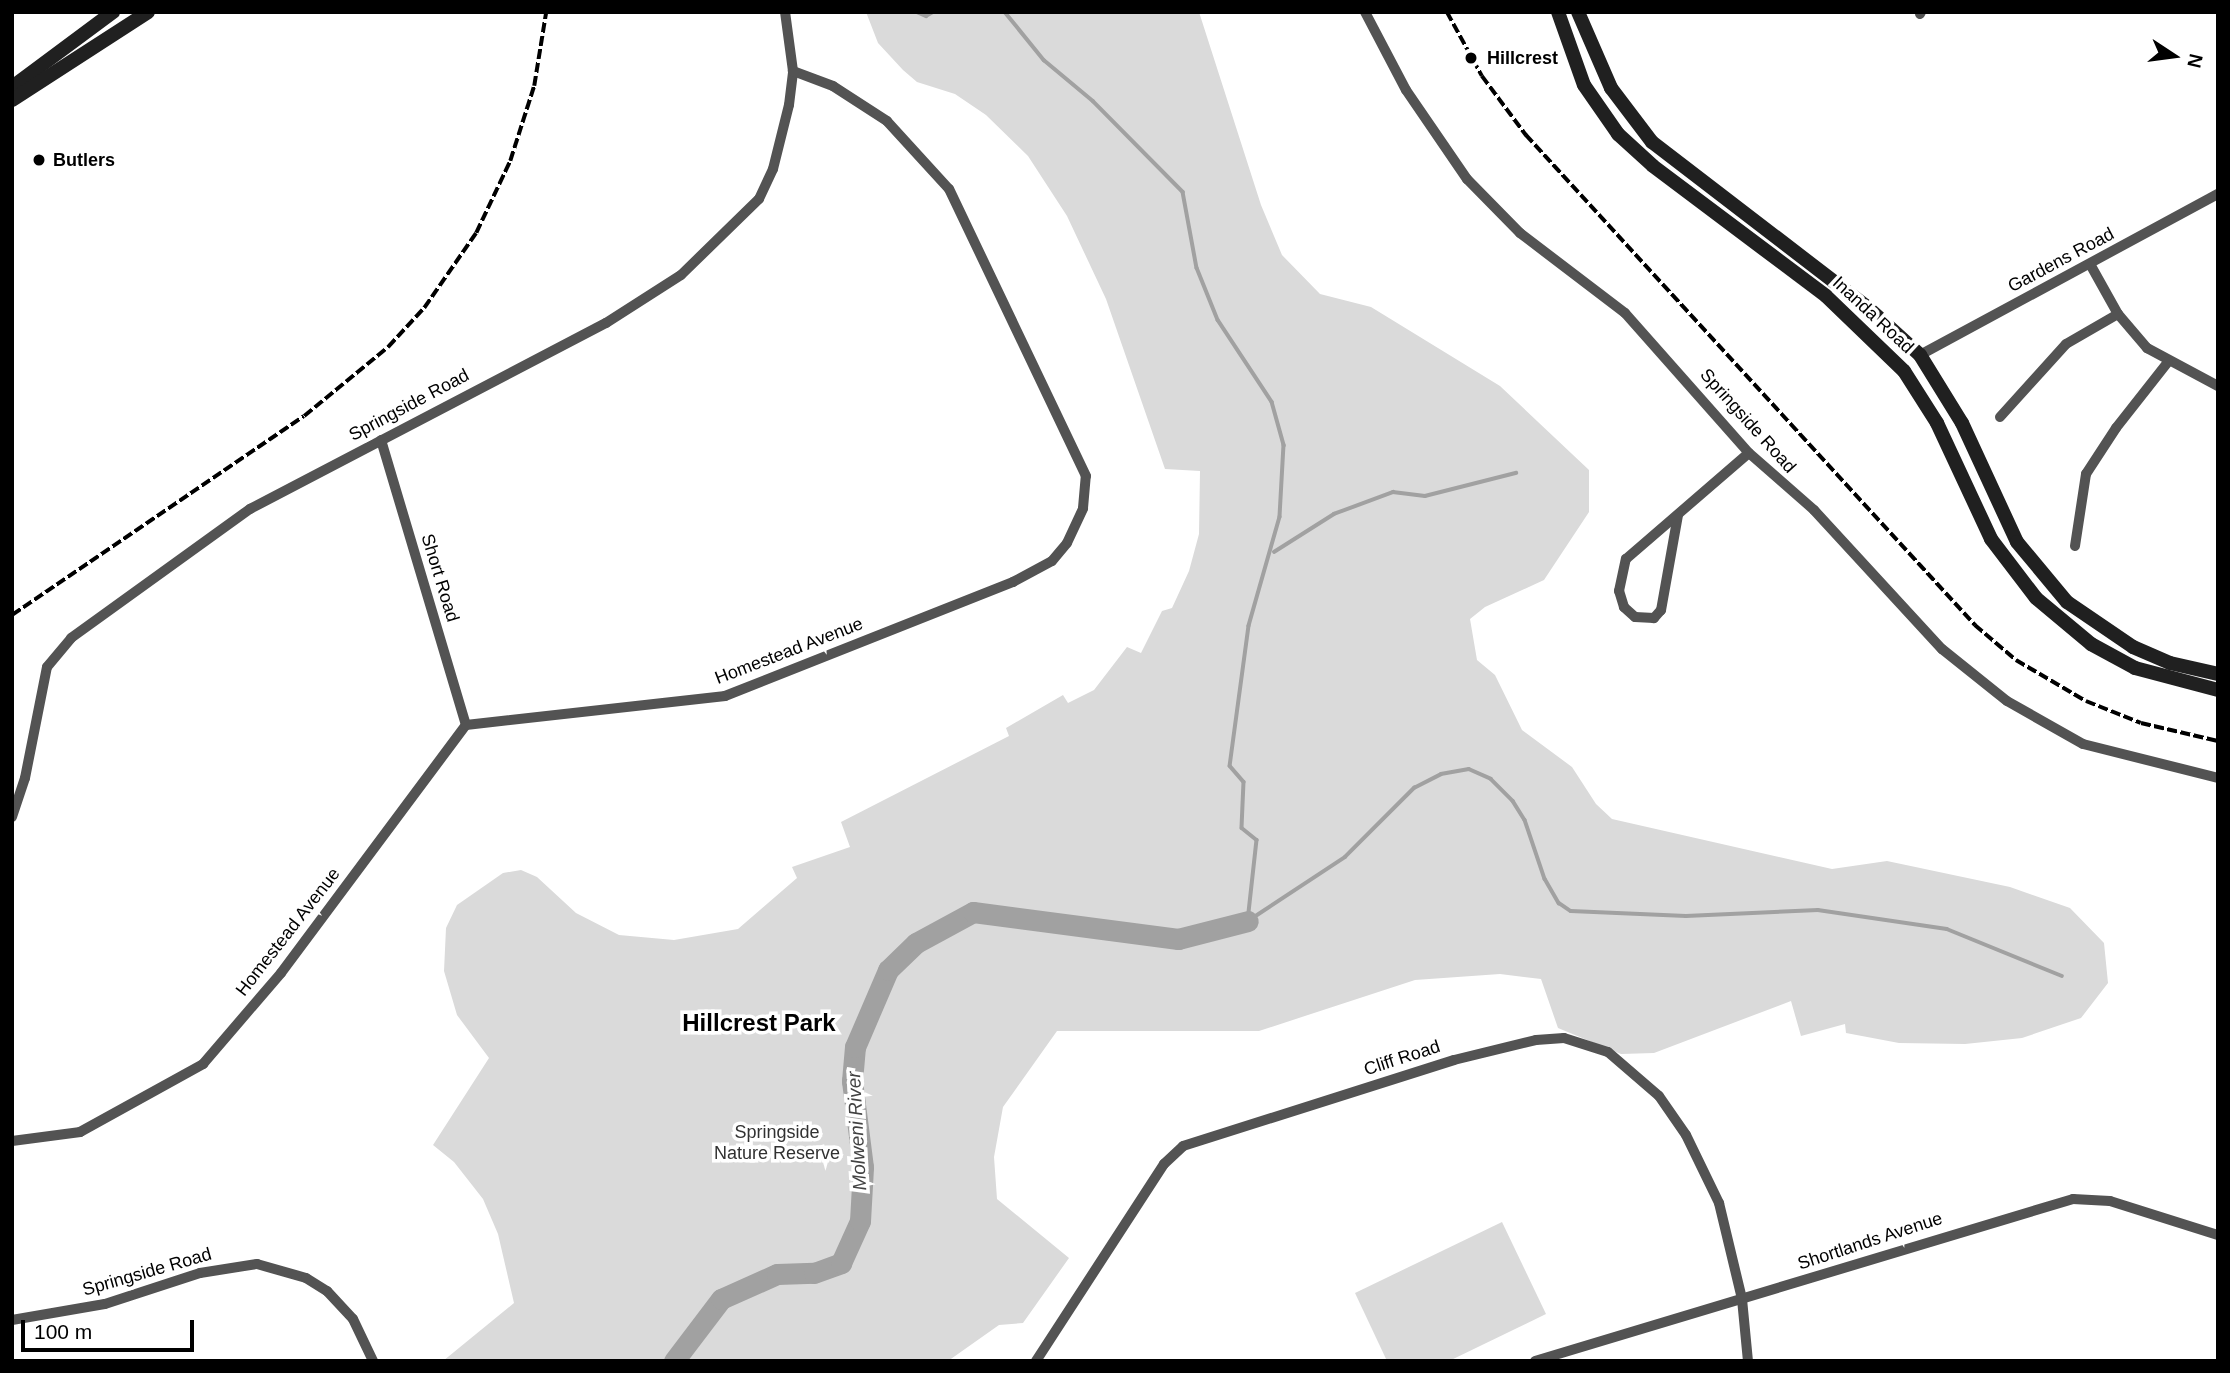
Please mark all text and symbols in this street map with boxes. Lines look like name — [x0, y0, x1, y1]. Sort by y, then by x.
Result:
north arrow — [2139, 21, 2209, 91]
place label: Hillcrest — [1487, 47, 1558, 69]
marker: Hillcrest — [1461, 48, 1481, 68]
text: N — [2183, 52, 2207, 70]
place label: Butlers — [53, 149, 115, 171]
marker: Butlers — [31, 152, 47, 168]
street label: Gardens Road — [2004, 223, 2118, 297]
street label: Inanda Road — [1828, 272, 1918, 358]
street label: Springside Road — [345, 364, 473, 446]
street label: Springside Road — [1695, 364, 1801, 478]
street label: Short Road — [416, 531, 464, 625]
street label: Homestead Avenue — [711, 613, 867, 689]
street label: Homestead Avenue — [231, 863, 345, 1001]
district label: Hillcrest Park — [682, 1009, 836, 1037]
street label: Cliff Road — [1361, 1036, 1443, 1080]
water label: Molweni River — [842, 1071, 872, 1191]
park label: Springside Nature Reserve — [714, 1122, 840, 1164]
street label: Shortlands Avenue — [1794, 1207, 1946, 1275]
street label: Springside Road — [80, 1243, 214, 1301]
scale bar — [24, 1306, 198, 1350]
text: 100 m — [34, 1320, 92, 1343]

